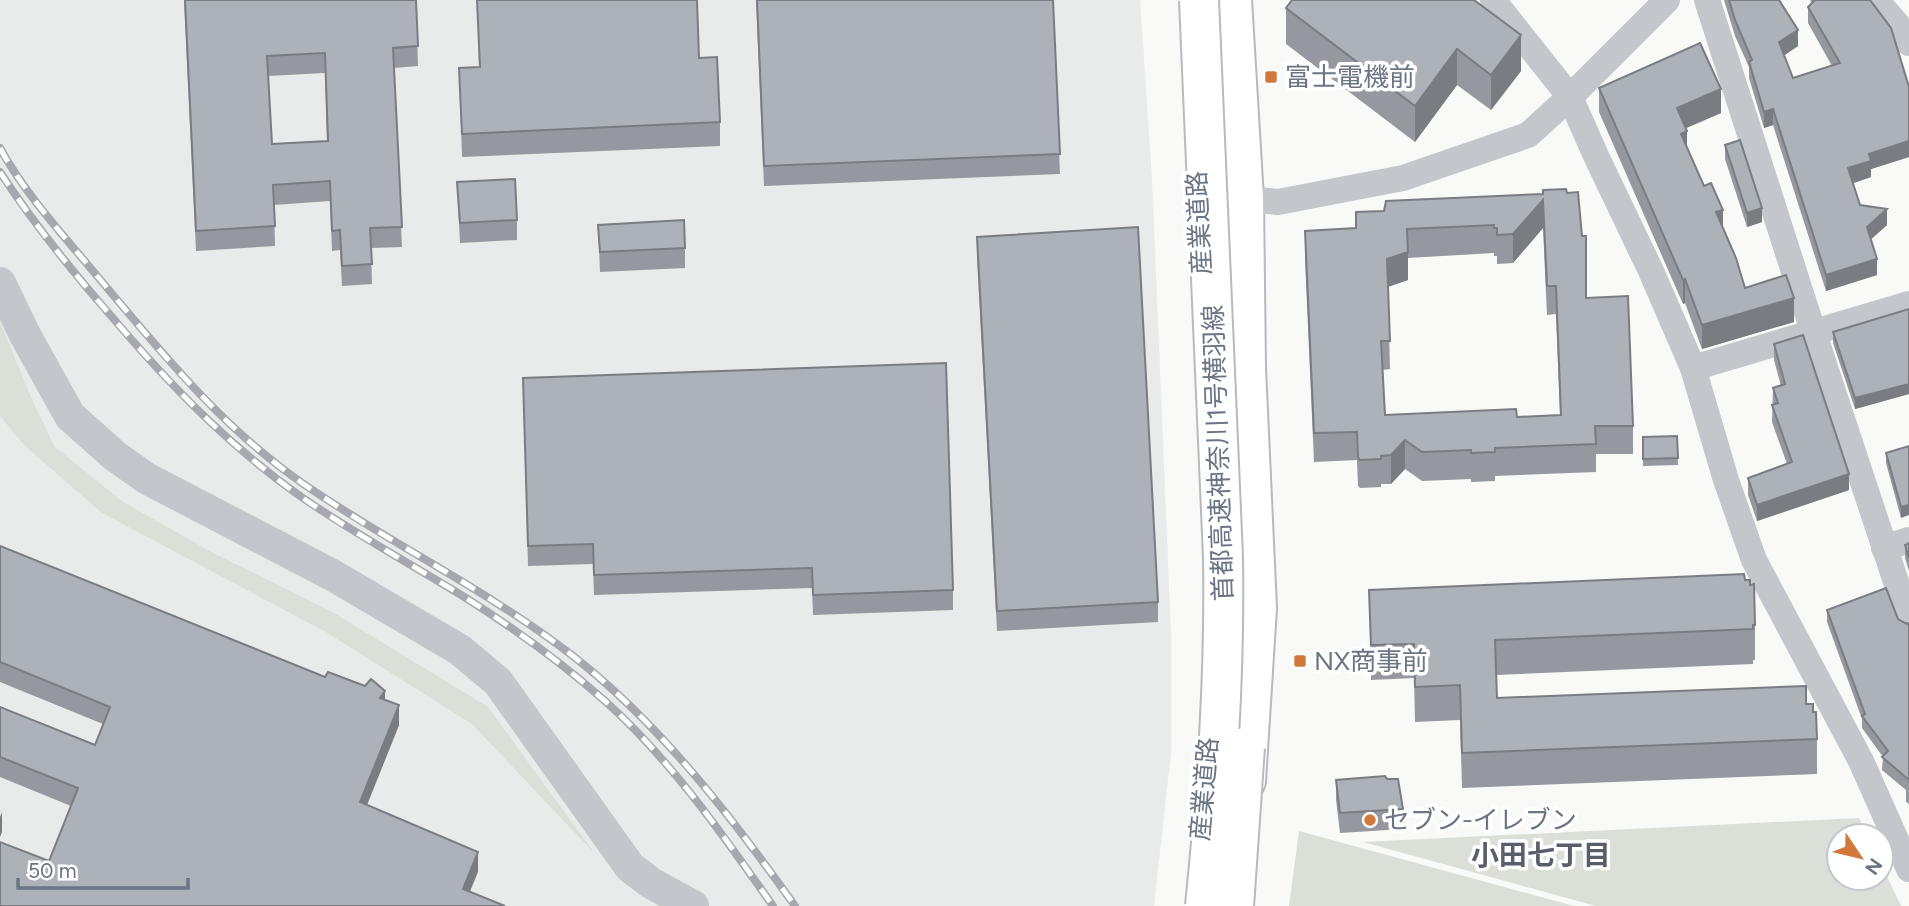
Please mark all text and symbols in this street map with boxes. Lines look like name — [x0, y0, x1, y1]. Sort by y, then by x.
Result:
place label: 富士電機前 — [1285, 61, 1415, 93]
marker: 富士電機前 — [1263, 69, 1279, 85]
street label: 産業道路 — [1180, 170, 1218, 276]
street label: 首都高速神奈川1号横羽線 — [1197, 304, 1239, 602]
place label: NX商事前 — [1314, 645, 1428, 677]
marker: NX商事前 — [1292, 653, 1308, 669]
street label: 産業道路 — [1184, 736, 1224, 842]
place label: セブン-イレブン — [1384, 804, 1577, 836]
marker: セブン-イレブン — [1362, 812, 1378, 828]
north arrow — [1825, 822, 1895, 892]
district label: 小田七丁目 — [1471, 838, 1611, 872]
scale bar — [18, 846, 187, 890]
text: N — [1860, 854, 1887, 879]
text: 50 m — [28, 858, 77, 883]

